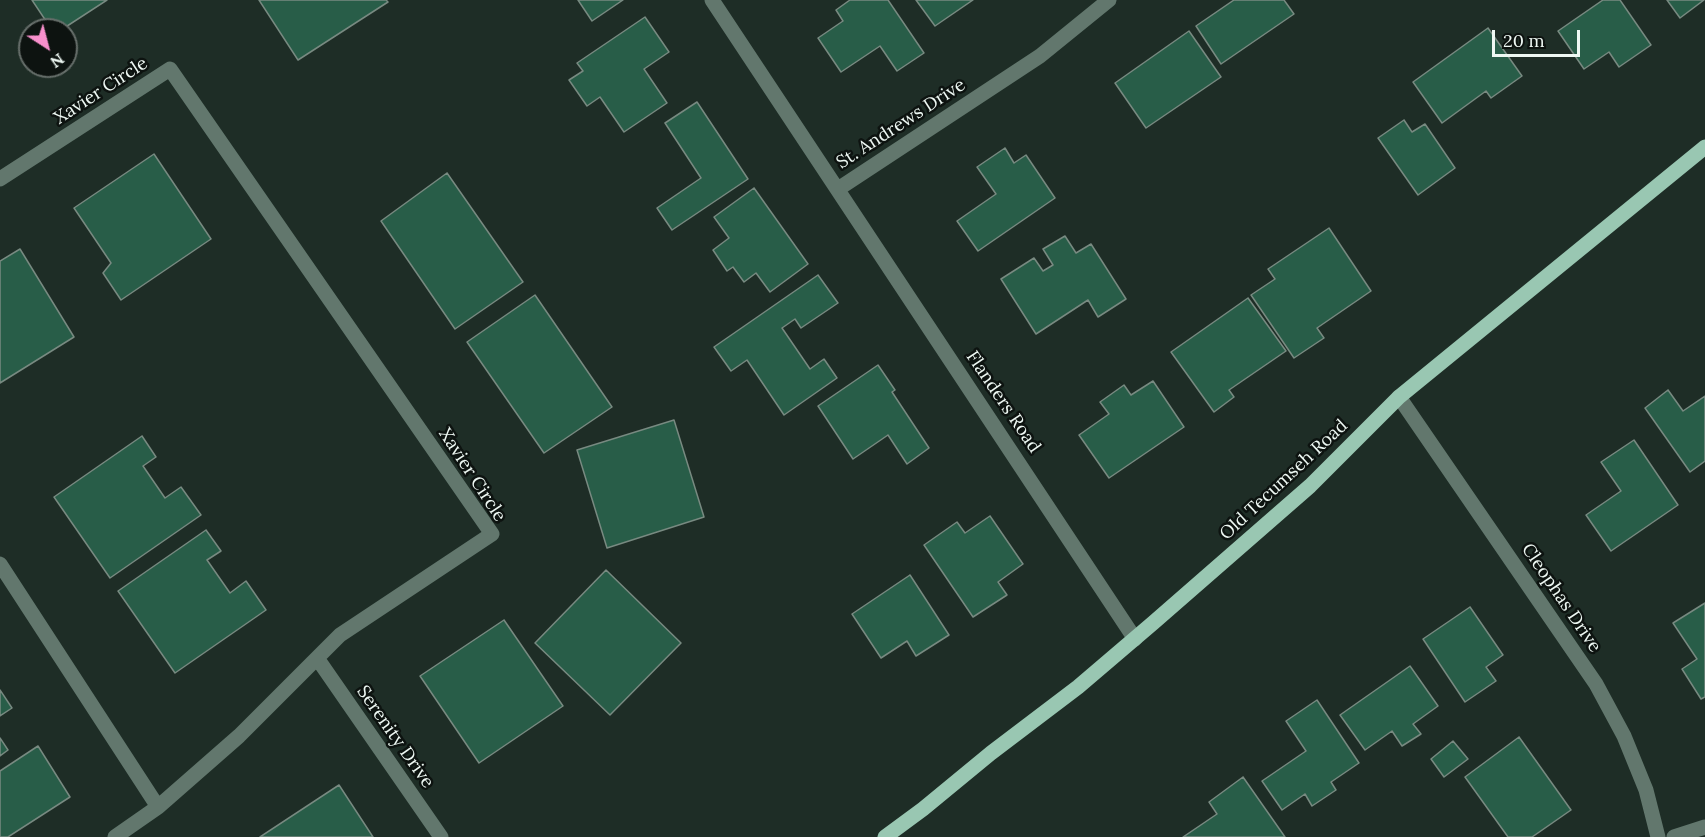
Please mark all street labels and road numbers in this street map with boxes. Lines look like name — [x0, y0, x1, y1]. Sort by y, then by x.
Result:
street label: Xavier Circle — [50, 53, 152, 129]
street label: St. Andrews Drive — [833, 74, 969, 174]
street label: Flanders Road — [961, 347, 1045, 457]
street label: Old Tecumseh Road — [1216, 415, 1352, 545]
street label: Xavier Circle — [434, 424, 510, 526]
street label: Cleophas Drive — [1517, 539, 1605, 657]
street label: Serenity Drive — [352, 682, 438, 792]

